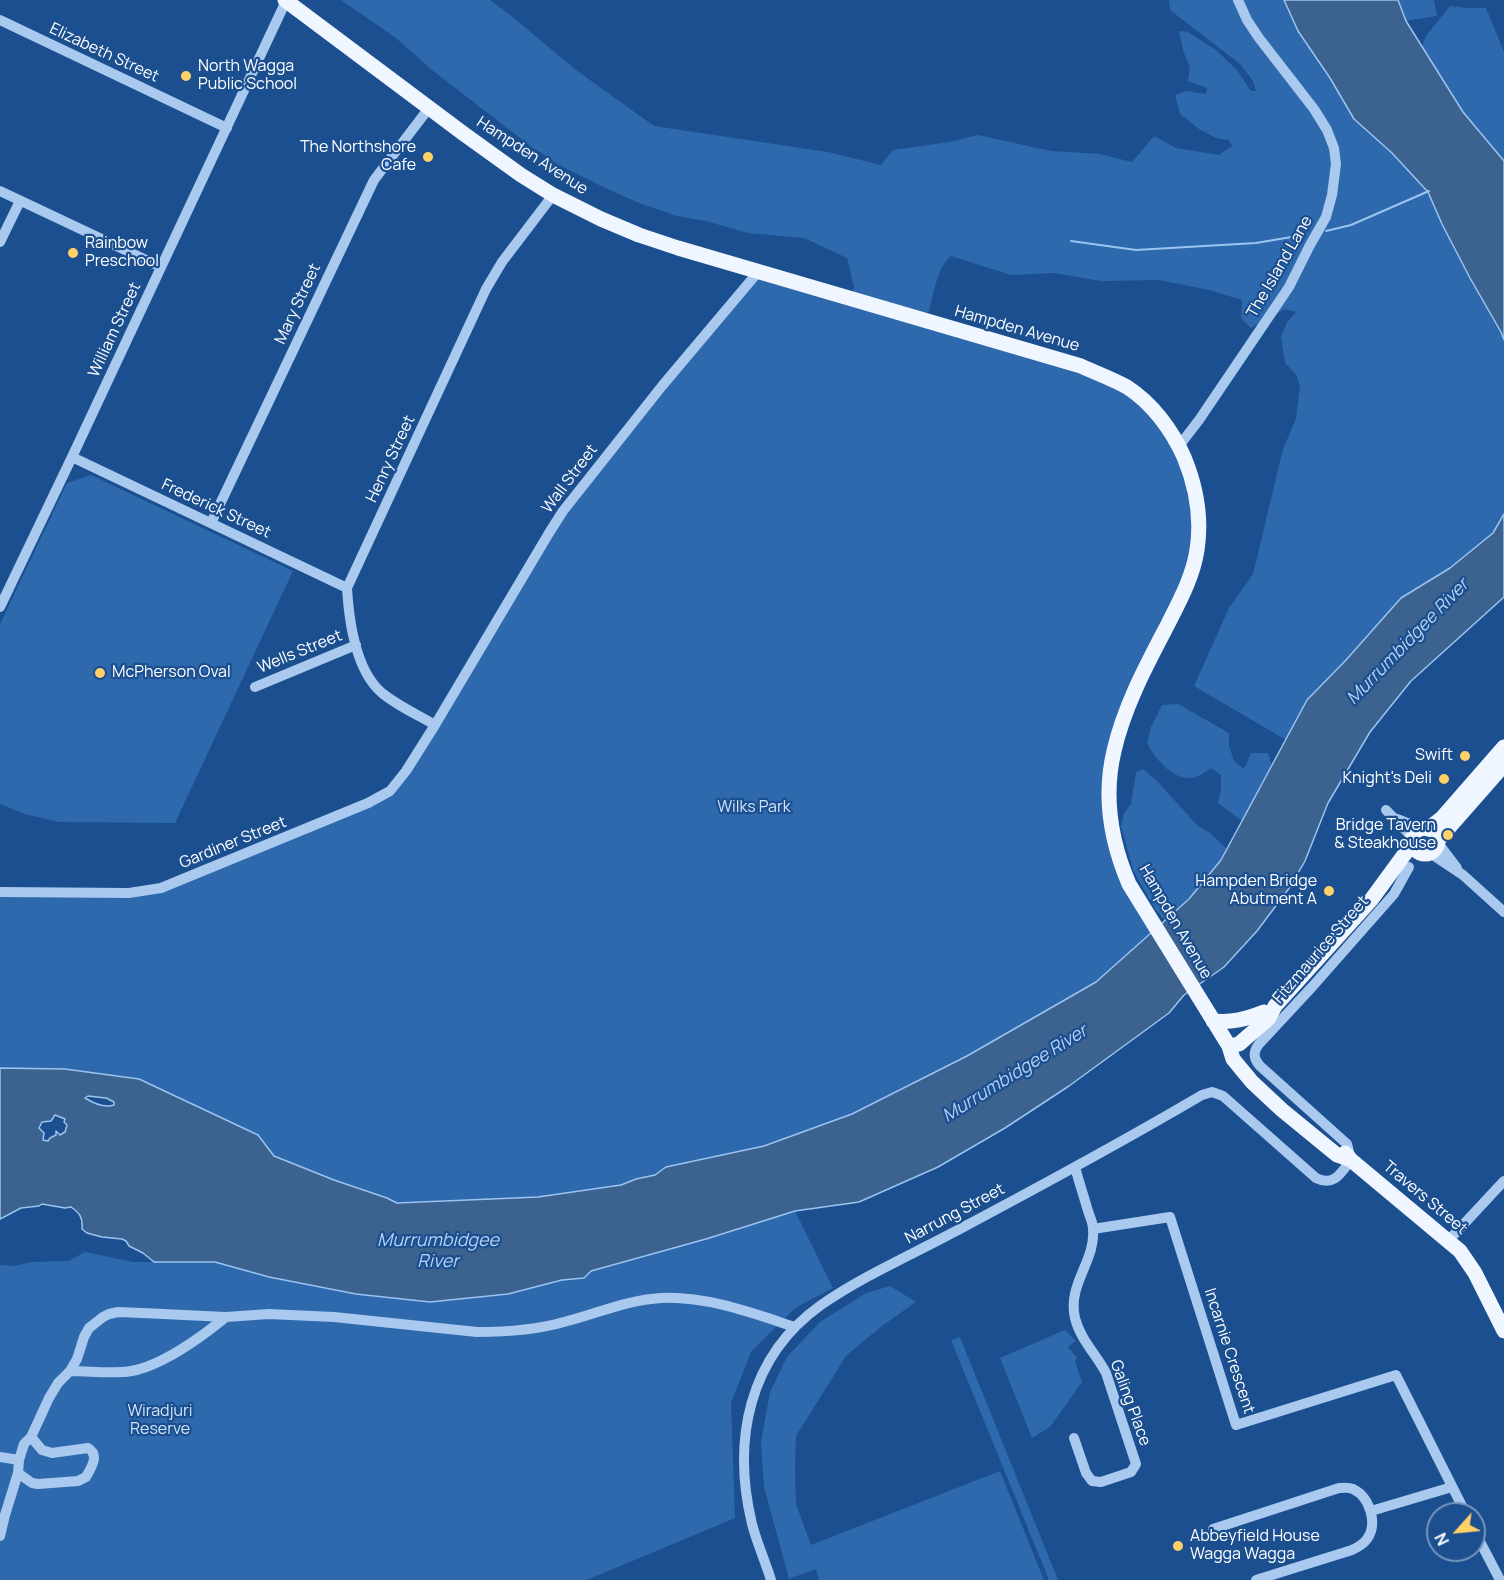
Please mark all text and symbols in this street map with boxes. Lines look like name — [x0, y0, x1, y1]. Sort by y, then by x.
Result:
street label: Elizabeth Street — [46, 19, 162, 87]
place label: North Wagga Public School — [198, 57, 297, 95]
marker: North Wagga Public School — [179, 69, 193, 83]
street label: Hampden Avenue — [473, 113, 591, 199]
place label: The Northshore Cafe — [300, 138, 416, 176]
marker: The Northshore Cafe — [421, 150, 435, 164]
street label: The Island Lane — [1243, 213, 1317, 321]
place label: Rainbow Preschool — [85, 234, 159, 272]
marker: Rainbow Preschool — [66, 246, 80, 260]
street label: Mary Street — [271, 261, 325, 347]
street label: William Street — [85, 280, 145, 380]
street label: Hampden Avenue — [952, 302, 1082, 356]
street label: Henry Street — [362, 412, 420, 506]
street label: Wall Street — [538, 441, 602, 517]
street label: Frederick Street — [158, 475, 274, 543]
water label: Murrumbidgee River — [1342, 574, 1474, 710]
street label: Wells Street — [255, 626, 345, 678]
place label: McPherson Oval — [112, 663, 231, 683]
marker: McPherson Oval — [93, 666, 107, 680]
place label: Swift — [1415, 746, 1453, 766]
marker: Swift — [1458, 749, 1472, 763]
place label: Knight's Deli — [1343, 769, 1432, 789]
marker: Knight's Deli — [1437, 772, 1451, 786]
park label: Wilks Park — [717, 798, 791, 818]
street label: Gardiner Street — [177, 813, 289, 873]
place label: Bridge Tavern & Steakhouse — [1334, 816, 1436, 854]
marker: Bridge Tavern & Steakhouse — [1441, 828, 1455, 842]
street label: Hampden Avenue — [1134, 861, 1216, 983]
place label: Hampden Bridge Abutment A — [1195, 872, 1317, 910]
marker: Hampden Bridge Abutment A — [1322, 884, 1336, 898]
street label: Fitzmaurice Street — [1269, 892, 1373, 1008]
water label: Murrumbidgee River — [938, 1021, 1092, 1127]
street label: Travers Street — [1379, 1157, 1471, 1239]
street label: Narrung Street — [902, 1180, 1008, 1248]
water label: Murrumbidgee River — [377, 1230, 499, 1272]
street label: Incarnie Crescent — [1200, 1286, 1258, 1416]
street label: Galing Place — [1106, 1357, 1154, 1449]
park label: Wiradjuri Reserve — [127, 1402, 193, 1440]
north arrow — [1426, 1502, 1486, 1562]
place label: Abbeyfield House Wagga Wagga — [1190, 1527, 1320, 1565]
text: N — [1429, 1529, 1454, 1549]
marker: Abbeyfield House Wagga Wagga — [1171, 1539, 1185, 1553]

